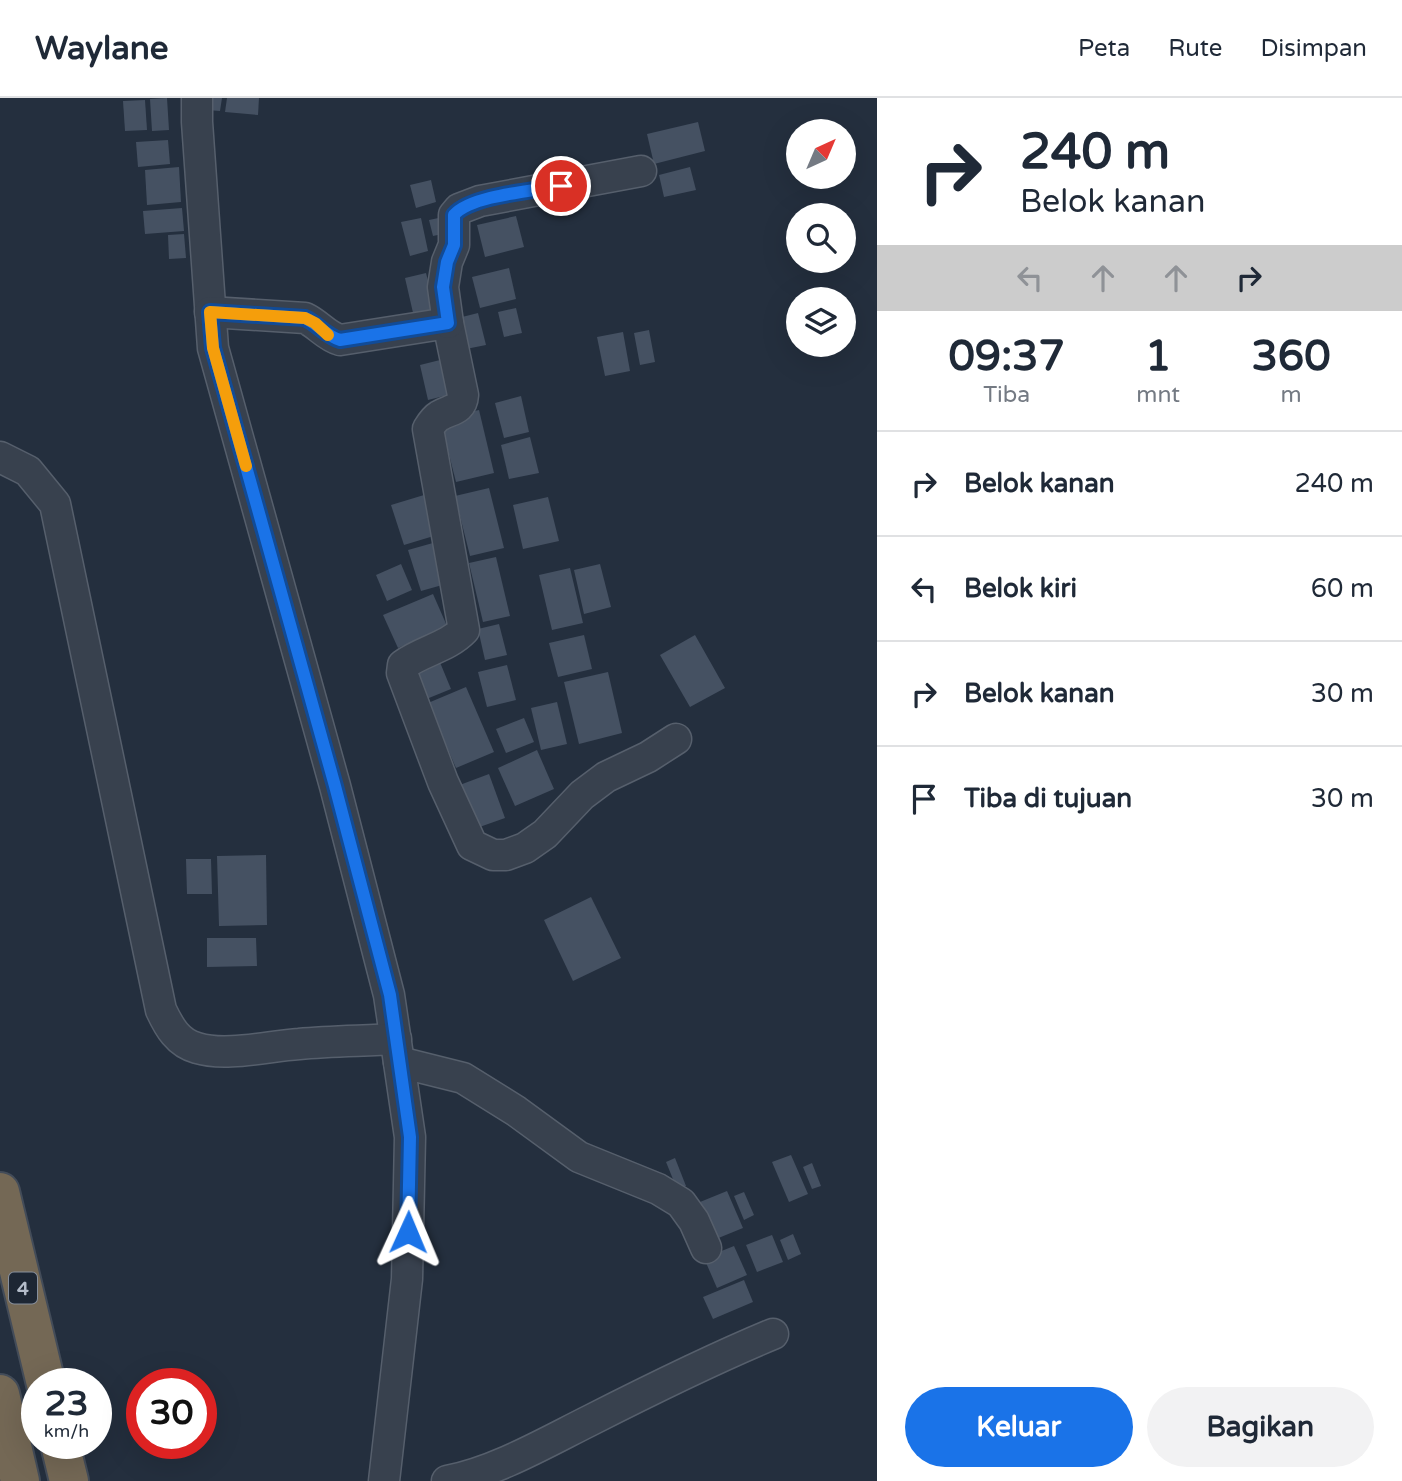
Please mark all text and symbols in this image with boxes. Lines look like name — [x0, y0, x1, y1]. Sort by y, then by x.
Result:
text: Waylane — [35, 29, 169, 68]
text: Peta — [1078, 34, 1130, 63]
text: Rute — [1168, 34, 1222, 63]
text: Disimpan — [1260, 34, 1367, 63]
north arrow — [786, 119, 856, 189]
map controls — [786, 119, 856, 357]
text: 240 m — [1020, 123, 1170, 182]
icon: right — [905, 126, 996, 217]
pin — [531, 156, 591, 216]
icon: arrive — [542, 167, 580, 205]
text: Belok kanan — [1020, 183, 1205, 221]
button: search — [786, 203, 856, 273]
icon: left — [1011, 259, 1049, 297]
icon: ahead — [1084, 259, 1122, 297]
icon: ahead — [1157, 259, 1195, 297]
icon: right — [1230, 259, 1268, 297]
button: layers — [786, 287, 856, 357]
text: 09:37 — [948, 331, 1065, 382]
text: 1 — [1145, 331, 1171, 382]
text: 360 — [1251, 331, 1331, 382]
text: Tiba — [983, 381, 1030, 409]
text: mnt — [1136, 381, 1180, 409]
text: m — [1280, 381, 1302, 409]
icon: right — [905, 465, 943, 503]
text: Belok kanan — [964, 468, 1115, 499]
text: 240 m — [1294, 468, 1374, 499]
icon: left — [905, 570, 943, 608]
text: Belok kiri — [964, 573, 1077, 604]
text: 60 m — [1311, 573, 1374, 604]
icon: right — [905, 675, 943, 713]
text: Belok kanan — [964, 678, 1115, 709]
text: 30 m — [1311, 678, 1374, 709]
icon: arrive — [905, 780, 943, 818]
text: Tiba di tujuan — [964, 783, 1132, 814]
text: 30 m — [1311, 783, 1374, 814]
position arrow — [371, 1195, 445, 1269]
road number: 4 — [9, 1272, 37, 1304]
speed limit sign: 30 — [126, 1368, 217, 1459]
text: 23 — [45, 1383, 88, 1425]
button: Keluar — [905, 1387, 1133, 1467]
button: Bagikan — [1147, 1387, 1374, 1467]
text: km/h — [44, 1420, 89, 1442]

